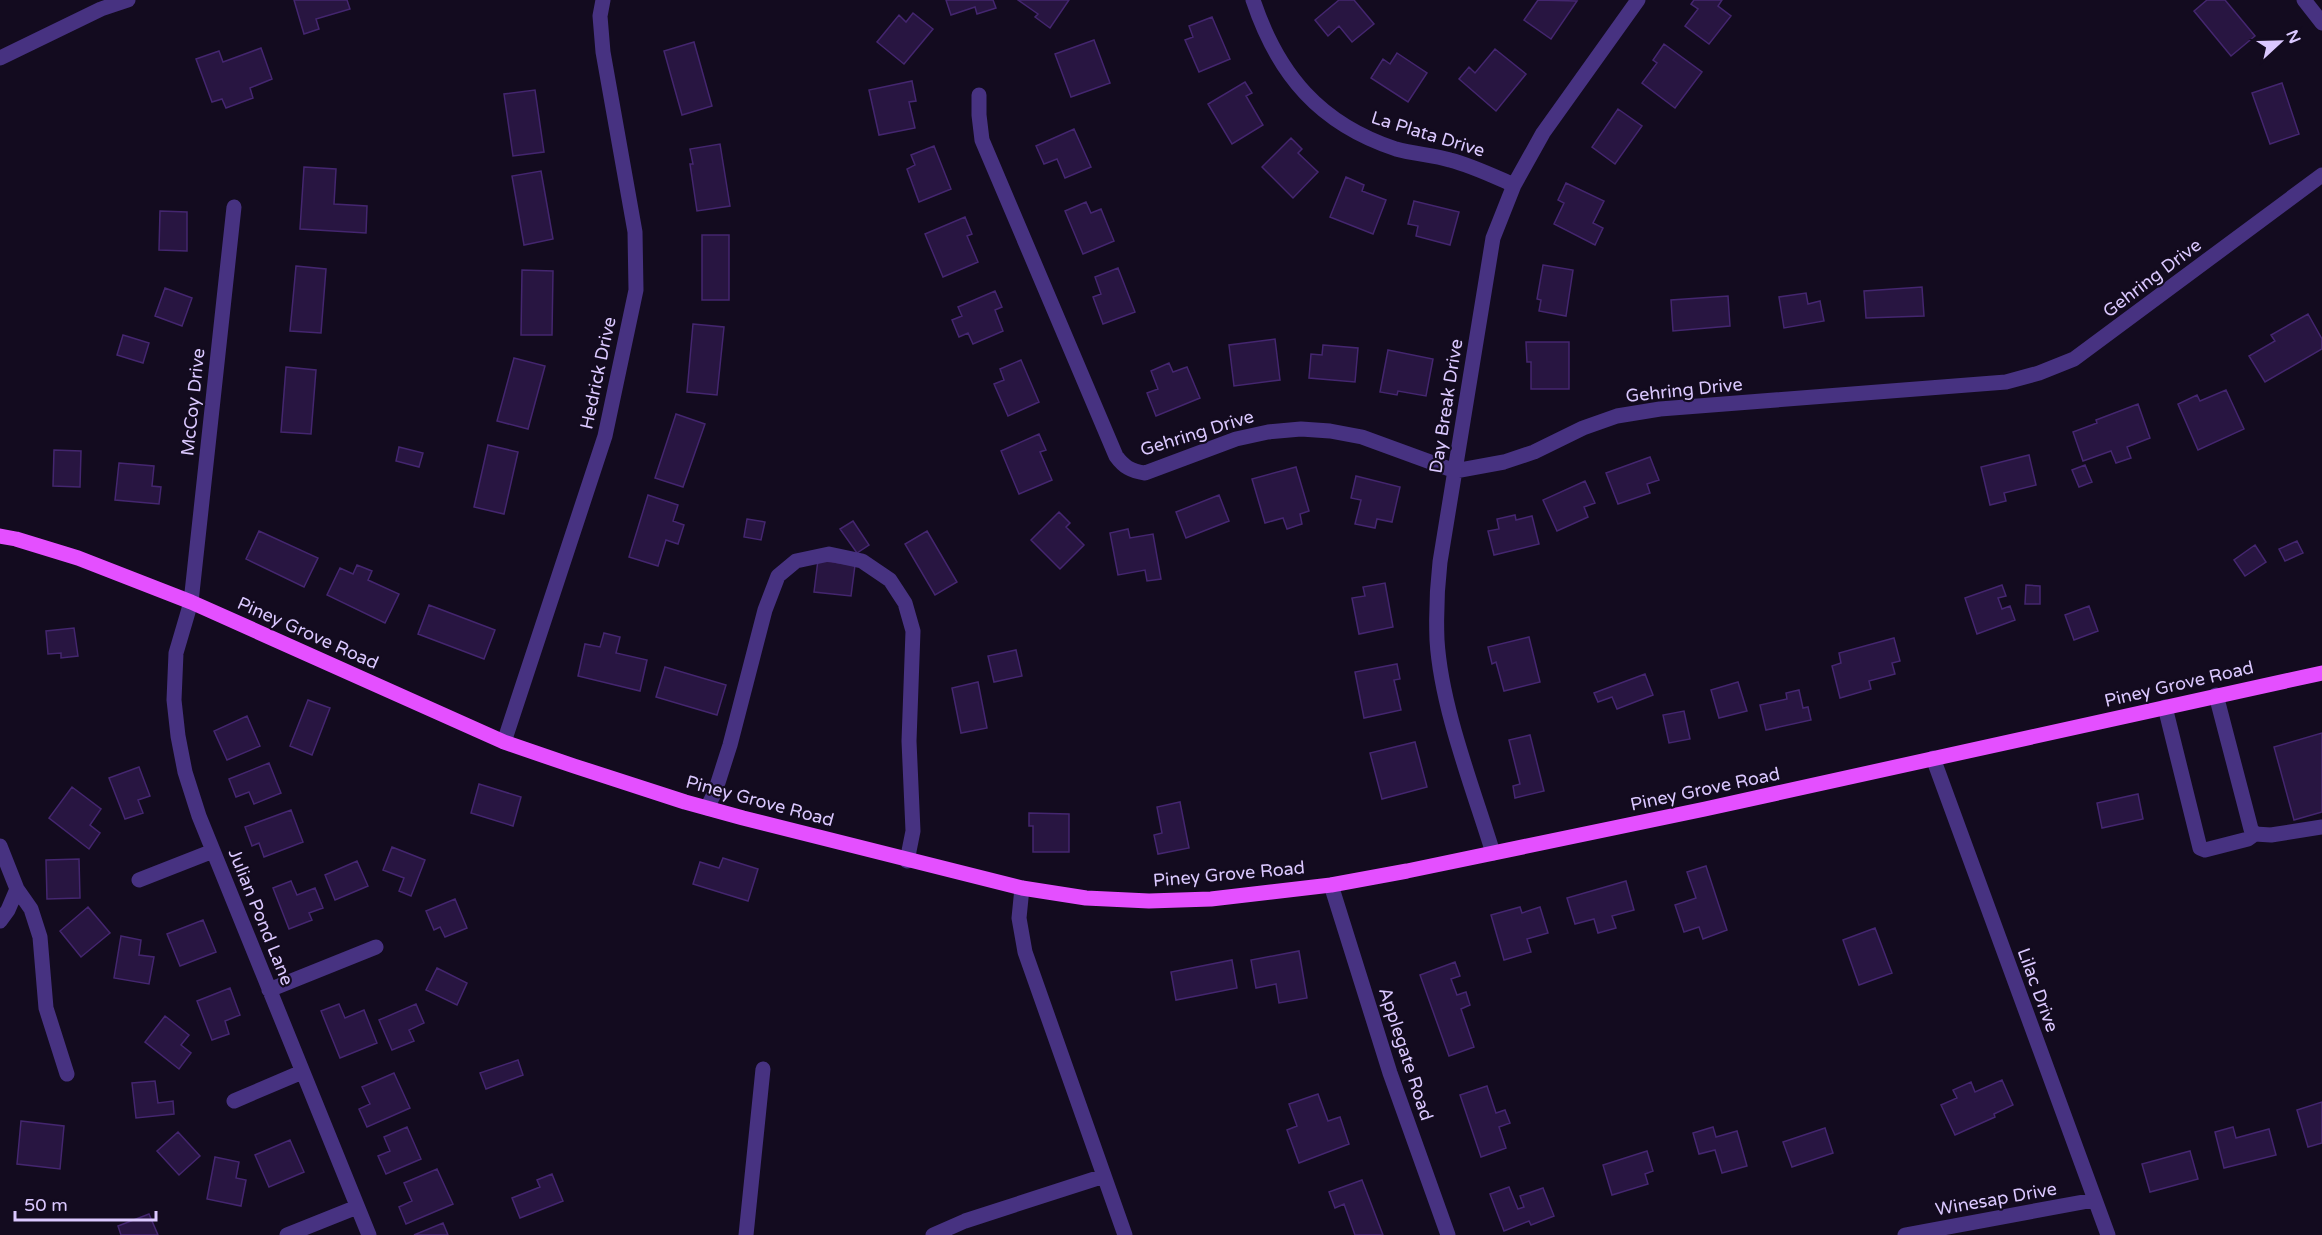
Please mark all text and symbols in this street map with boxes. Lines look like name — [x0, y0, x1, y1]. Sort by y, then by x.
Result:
north arrow — [2250, 12, 2310, 72]
text: N — [2281, 27, 2305, 46]
street label: La Plata Drive — [1369, 106, 1487, 162]
street label: Gehring Drive — [2098, 234, 2206, 322]
street label: Hedrick Drive — [575, 315, 621, 431]
street label: Day Break Drive — [1425, 337, 1467, 475]
street label: McCoy Drive — [176, 347, 210, 457]
street label: Gehring Drive — [1624, 373, 1744, 407]
street label: Gehring Drive — [1138, 405, 1256, 461]
street label: Piney Grove Road — [234, 592, 382, 674]
street label: Piney Grove Road — [2102, 656, 2256, 712]
street label: Piney Grove Road — [1628, 762, 1782, 816]
street label: Piney Grove Road — [684, 771, 836, 831]
street label: Julian Pond Lane — [224, 845, 298, 989]
street label: Piney Grove Road — [1152, 856, 1306, 892]
street label: Lilac Drive — [2013, 945, 2063, 1035]
street label: Applegate Road — [1374, 985, 1438, 1123]
street label: Winesap Drive — [1934, 1178, 2058, 1220]
scale bar — [15, 1184, 156, 1222]
text: 50 m — [24, 1194, 68, 1216]

